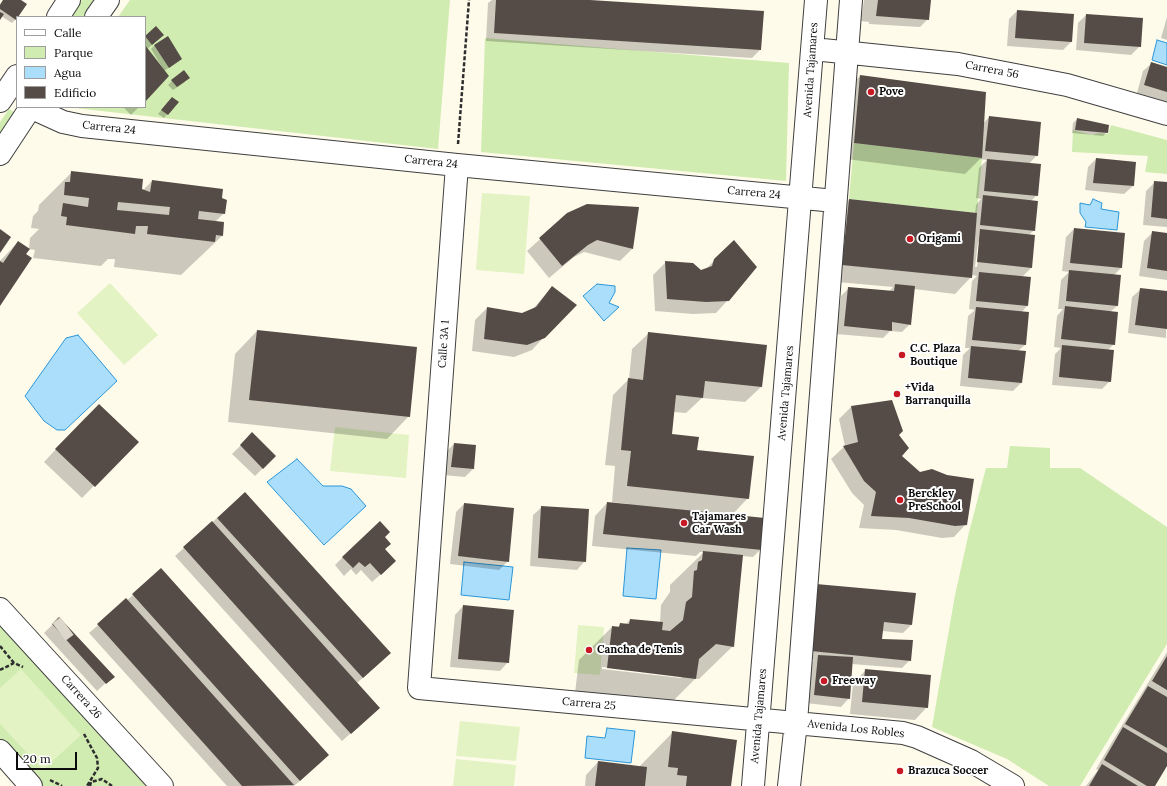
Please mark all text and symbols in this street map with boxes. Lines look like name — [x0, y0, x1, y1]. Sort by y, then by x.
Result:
legend — [16, 16, 146, 108]
street label: Avenida Tajamares — [801, 22, 821, 118]
text: Calle — [54, 25, 82, 40]
text: Parque — [54, 45, 93, 60]
street label: Carrera 56 — [964, 58, 1020, 82]
text: Agua — [54, 65, 82, 80]
text: Edificio — [54, 85, 96, 100]
place label: Pove — [879, 85, 904, 99]
marker: Pove — [866, 87, 876, 97]
street label: Carrera 24 — [82, 119, 136, 137]
street label: Carrera 24 — [404, 153, 458, 171]
street label: Carrera 24 — [727, 184, 781, 202]
place label: Origami — [918, 232, 961, 246]
marker: Origami — [905, 234, 915, 244]
street label: Calle 3A 1 — [436, 320, 452, 368]
place label: C.C. Plaza Boutique — [910, 342, 961, 368]
street label: Avenida Tajamares — [775, 345, 797, 441]
marker: C.C. Plaza Boutique — [897, 350, 907, 360]
place label: +Vida Barranquilla — [905, 381, 971, 407]
marker: +Vida Barranquilla — [892, 389, 902, 399]
place label: Berckley PreSchool — [908, 487, 961, 513]
marker: Berckley PreSchool — [895, 495, 905, 505]
place label: Tajamares Car Wash — [692, 510, 746, 536]
marker: Tajamares Car Wash — [679, 518, 689, 528]
place label: Cancha de Tenis — [597, 643, 682, 657]
marker: Cancha de Tenis — [584, 645, 594, 655]
street label: Avenida Tajamares — [748, 668, 770, 764]
street label: Carrera 26 — [58, 672, 104, 722]
place label: Freeway — [832, 674, 876, 688]
marker: Freeway — [819, 676, 829, 686]
street label: Carrera 25 — [562, 695, 616, 713]
street label: Avenida Los Robles — [807, 717, 905, 741]
scale bar — [18, 744, 79, 770]
text: 20 m — [23, 751, 51, 766]
place label: Brazuca Soccer — [908, 764, 988, 778]
marker: Brazuca Soccer — [895, 766, 905, 776]

